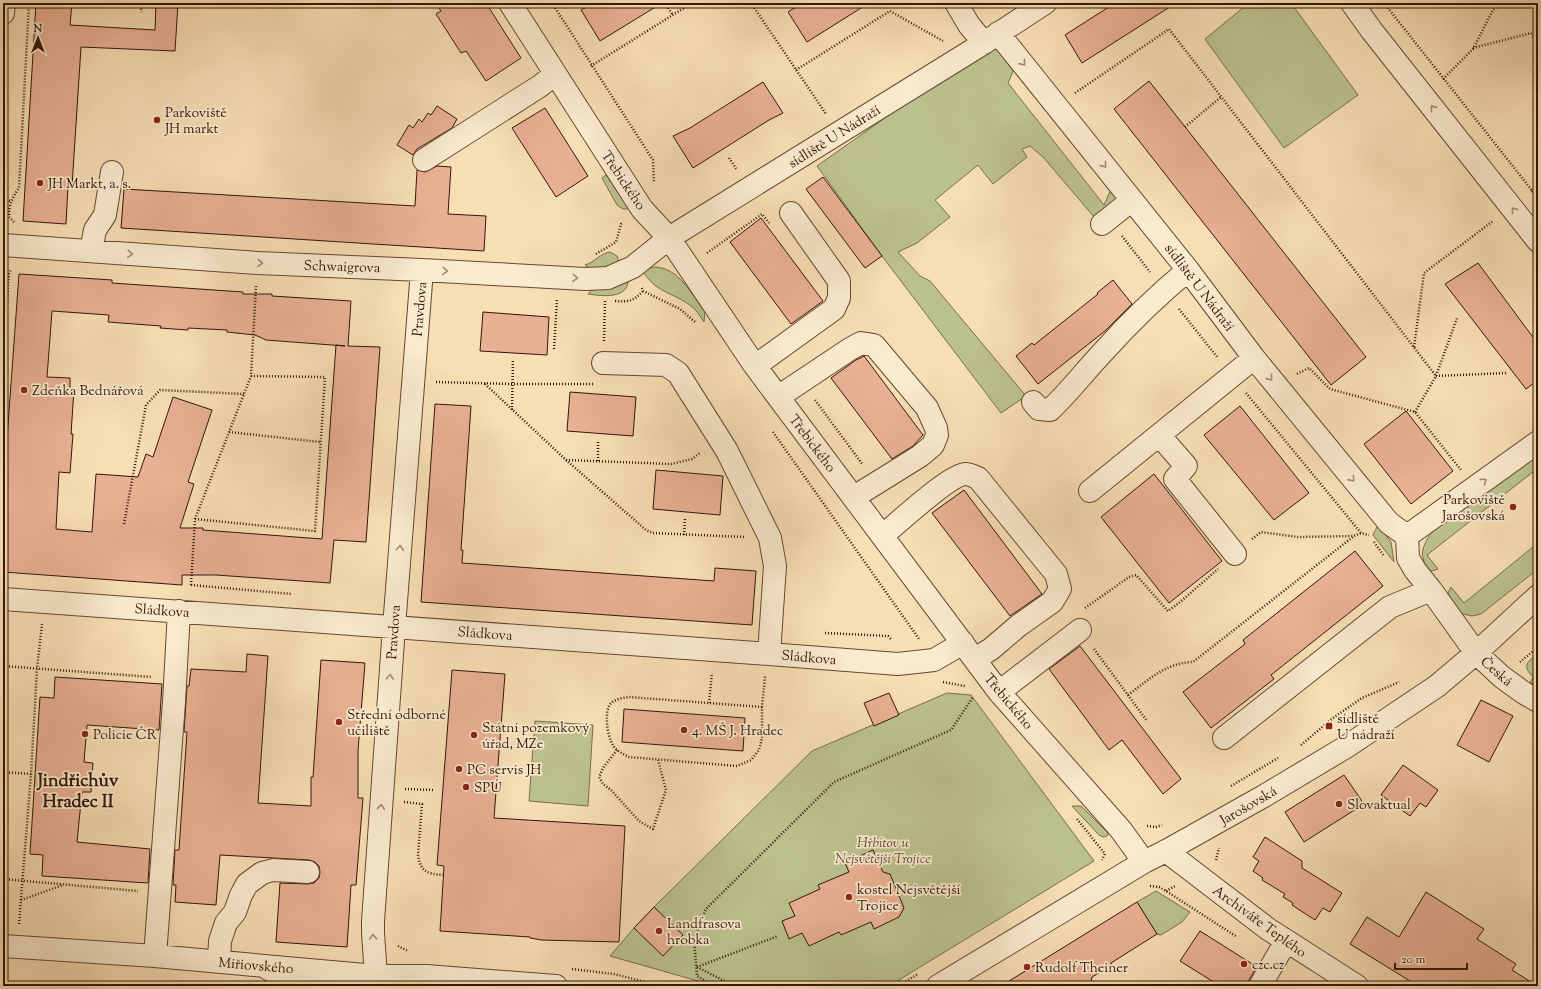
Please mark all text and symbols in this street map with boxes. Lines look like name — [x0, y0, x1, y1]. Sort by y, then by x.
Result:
north arrow — [18, 18, 58, 58]
text: N — [33, 21, 43, 37]
one-way arrow — [1018, 59, 1025, 66]
street label: sídliště U Nádraží — [785, 101, 885, 174]
place label: Parkoviště JH markt — [164, 104, 227, 140]
one-way arrow — [1431, 106, 1438, 113]
marker: Parkoviště JH markt — [152, 115, 162, 125]
street label: Třebického — [595, 147, 650, 215]
one-way arrow — [1099, 160, 1106, 167]
place label: JH Markt, a. s. — [47, 175, 131, 195]
marker: JH Markt, a. s. — [35, 178, 45, 188]
one-way arrow — [1511, 207, 1519, 214]
street label: sídliště U Nádraží — [1159, 240, 1238, 336]
one-way arrow — [127, 249, 133, 258]
street label: Schwaigrova — [303, 257, 381, 279]
one-way arrow — [257, 259, 263, 267]
one-way arrow — [442, 267, 448, 275]
one-way arrow — [572, 274, 578, 283]
street label: Pravdova — [409, 280, 433, 337]
one-way arrow — [1265, 373, 1272, 380]
place label: Zdeňka Bednářová — [32, 382, 144, 402]
marker: Zdeňka Bednářová — [19, 385, 29, 395]
street label: Třebického — [783, 411, 840, 478]
one-way arrow — [1347, 474, 1354, 481]
one-way arrow — [1480, 479, 1487, 486]
place label: Parkoviště Jarošovská — [1441, 491, 1506, 527]
marker: Parkoviště Jarošovská — [1508, 502, 1518, 512]
one-way arrow — [395, 545, 404, 551]
street label: Sládkova — [134, 600, 191, 624]
street label: Pravdova — [383, 604, 407, 660]
street label: Sládkova — [457, 623, 514, 647]
street label: Sládkova — [781, 647, 838, 671]
street label: Česká — [1475, 653, 1517, 693]
street label: Třebického — [978, 670, 1037, 735]
one-way arrow — [386, 674, 395, 680]
place label: Střední odborné učiliště — [347, 706, 446, 742]
place label: sídliště U nádraží — [1337, 710, 1395, 746]
marker: Střední odborné učiliště — [334, 717, 344, 727]
place label: Státní pozemkový úřad, MZe — [482, 719, 589, 755]
marker: sídliště U nádraží — [1324, 721, 1334, 731]
place label: 4. MŠ J. Hradec — [692, 722, 783, 742]
marker: 4. MŠ J. Hradec — [679, 725, 689, 735]
place label: Policie ČR — [93, 726, 157, 746]
marker: Policie ČR — [80, 729, 90, 739]
marker: Státní pozemkový úřad, MZe — [469, 730, 479, 740]
place label: PC servis JH — [467, 761, 541, 781]
marker: PC servis JH — [454, 764, 464, 774]
district label: Jindřichův Hradec II — [36, 769, 119, 816]
place label: SPÚ — [474, 779, 502, 799]
marker: SPÚ — [461, 782, 471, 792]
street label: Jarošovská — [1216, 782, 1282, 832]
place label: Slovaktual — [1347, 796, 1411, 816]
marker: Slovaktual — [1334, 799, 1344, 809]
one-way arrow — [377, 804, 386, 810]
park label: Hřbitov u Nejsvětější Trojice — [835, 834, 931, 870]
place label: kostel Nejsvětější Trojice — [857, 881, 960, 917]
street label: Archiváře Teplého — [1208, 882, 1310, 964]
marker: kostel Nejsvětější Trojice — [844, 892, 854, 902]
place label: Landfrasova hrobka — [667, 915, 742, 951]
marker: Landfrasova hrobka — [654, 926, 664, 936]
one-way arrow — [369, 934, 377, 940]
scale bar — [1395, 945, 1467, 971]
text: 20 m — [1401, 951, 1426, 969]
street label: Miřiovského — [217, 954, 295, 980]
place label: czc.cz — [1252, 956, 1284, 976]
place label: Rudolf Theiner — [1035, 959, 1129, 979]
marker: czc.cz — [1239, 959, 1249, 969]
marker: Rudolf Theiner — [1022, 962, 1032, 972]

